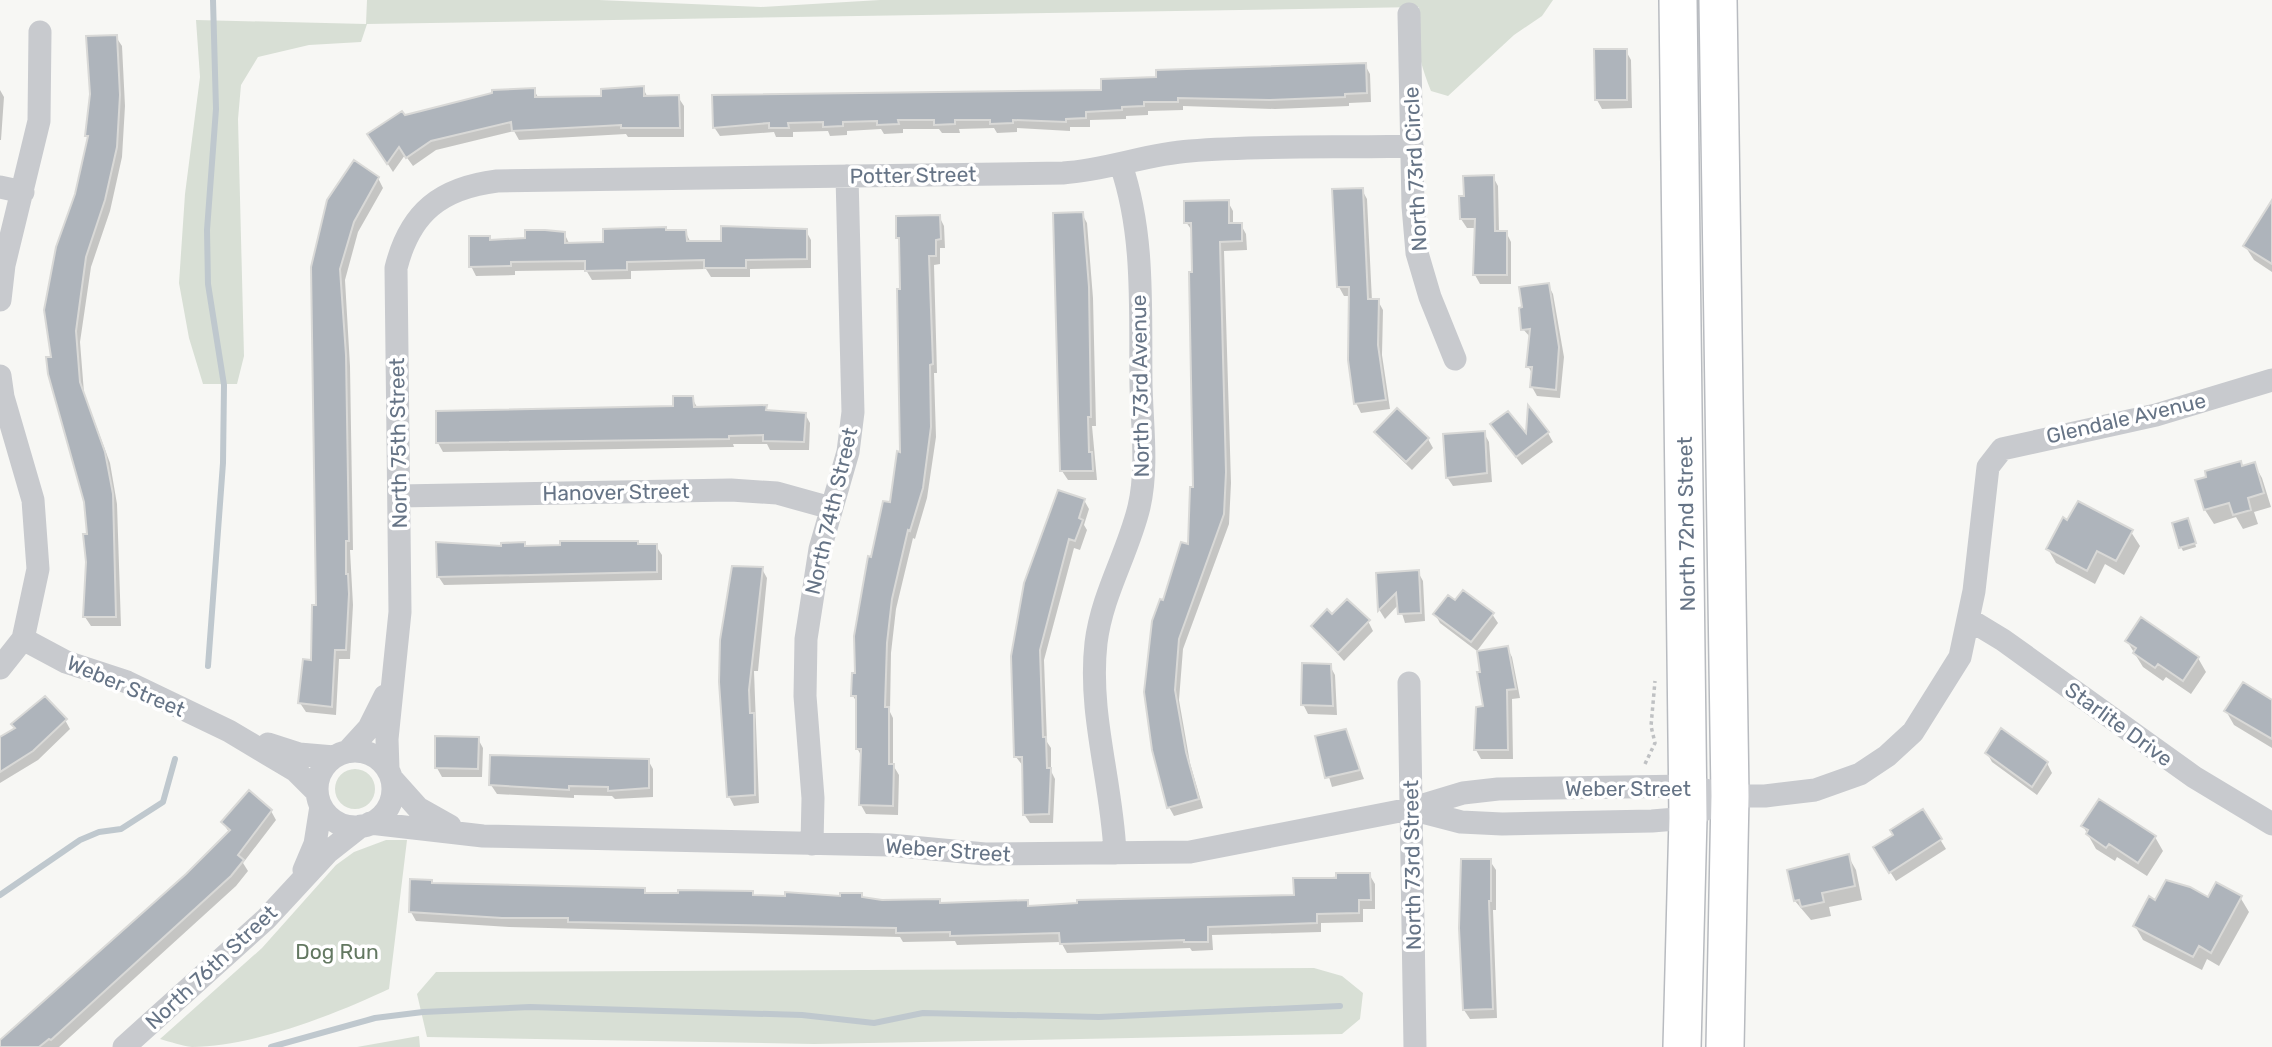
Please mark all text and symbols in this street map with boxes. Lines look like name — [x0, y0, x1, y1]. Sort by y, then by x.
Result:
street label: North 73rd Circle — [1398, 86, 1432, 252]
street label: Potter Street — [849, 161, 977, 189]
street label: North 73rd Avenue — [1126, 295, 1154, 477]
street label: North 75th Street — [384, 357, 412, 529]
street label: Glendale Avenue — [2044, 387, 2208, 449]
street label: North 74th Street — [800, 425, 862, 597]
street label: North 72nd Street — [1672, 436, 1700, 612]
street label: Hanover Street — [542, 478, 690, 506]
street label: Weber Street — [63, 650, 189, 722]
street label: Starlite Drive — [2060, 677, 2178, 771]
street label: Weber Street — [1565, 776, 1691, 801]
street label: North 73rd Street — [1398, 780, 1426, 950]
street label: Weber Street — [884, 833, 1012, 867]
street label: North 76th Street — [140, 900, 282, 1034]
park label: Dog Run — [295, 939, 379, 964]

